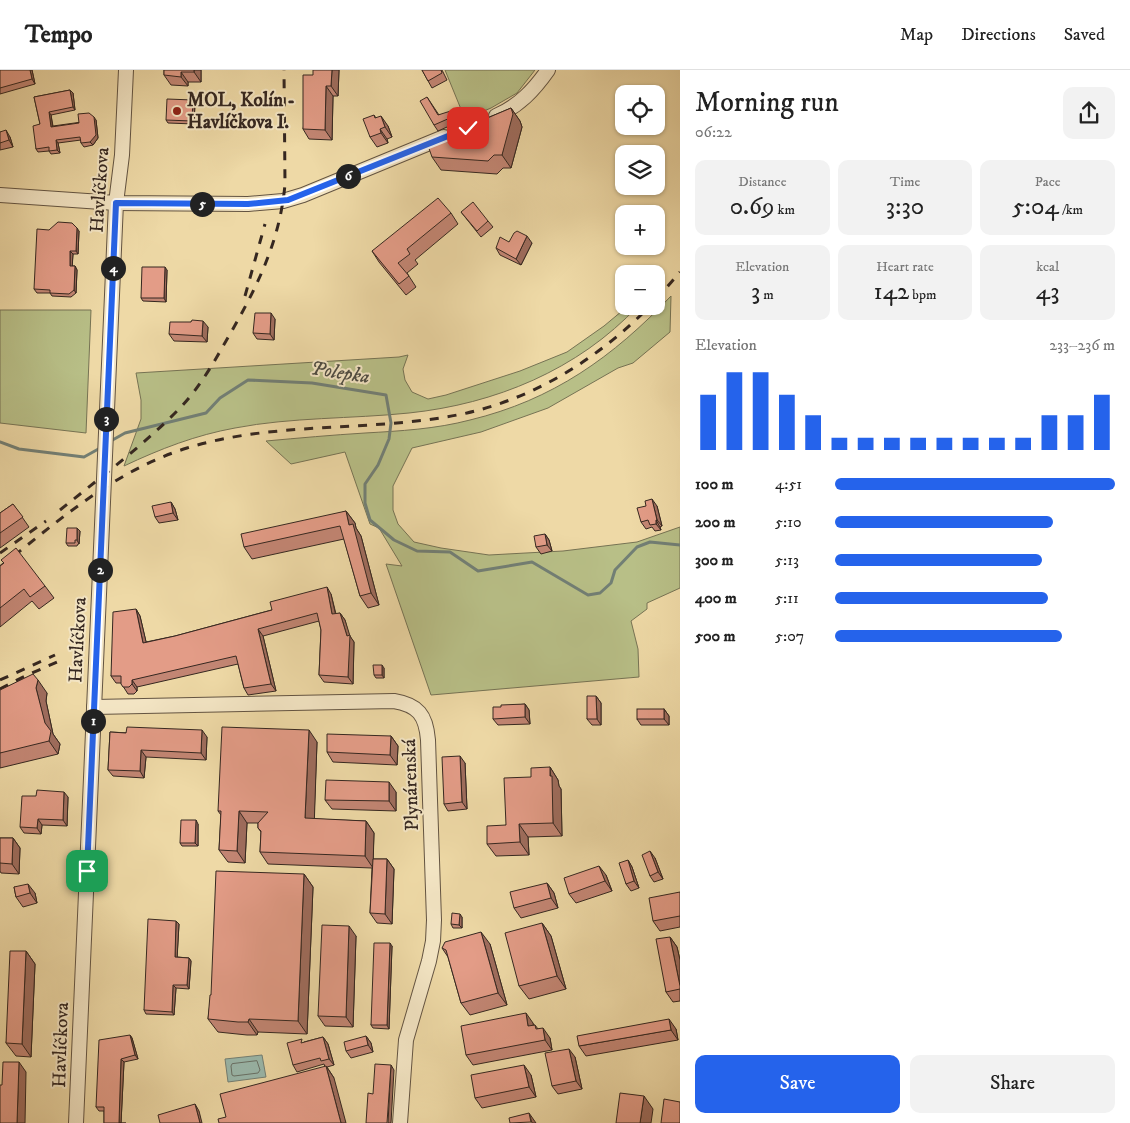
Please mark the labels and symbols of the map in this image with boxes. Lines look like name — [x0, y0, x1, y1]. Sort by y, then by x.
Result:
place label: MOL, Kolín - Havlíčkova I. — [187, 89, 295, 134]
marker: MOL, Kolín - Havlíčkova I. — [171, 105, 183, 117]
pin — [447, 107, 489, 149]
street label: Havlíčkova — [86, 146, 114, 234]
pin: 6 — [336, 164, 360, 188]
pin: 5 — [190, 192, 214, 216]
pin: 4 — [100, 256, 126, 280]
water label: Polepka — [309, 356, 371, 390]
pin: 3 — [94, 406, 118, 432]
pin: 2 — [88, 558, 112, 582]
street label: Havlíčkova — [64, 597, 92, 683]
pin: 1 — [80, 708, 106, 734]
street label: Plynárenská — [398, 739, 424, 831]
pin — [66, 850, 108, 892]
street label: Havlíčkova — [48, 1002, 74, 1088]

